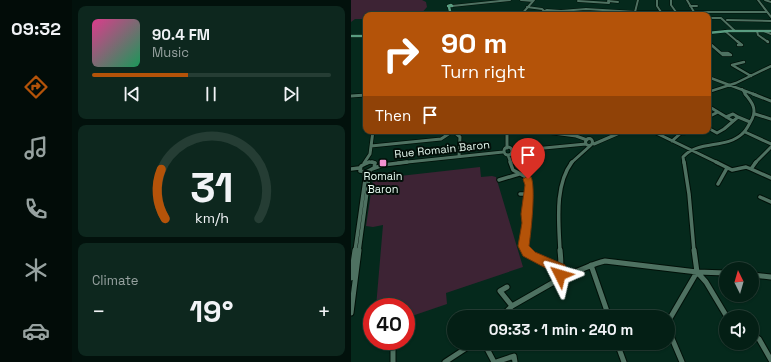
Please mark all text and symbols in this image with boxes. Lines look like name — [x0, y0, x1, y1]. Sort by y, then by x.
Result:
text: 09:32 — [11, 17, 61, 40]
text: 90.4 FM — [152, 25, 210, 44]
text: 90 m — [441, 25, 507, 61]
icon: right — [375, 28, 427, 80]
text: Music — [152, 44, 189, 61]
text: Turn right — [441, 60, 525, 83]
icon: directions — [22, 73, 50, 101]
icon: previous — [121, 83, 143, 105]
icon: pause — [200, 83, 222, 105]
icon: next — [280, 83, 302, 105]
icon: arrive — [419, 104, 441, 126]
text: Then — [375, 106, 411, 125]
icon: music — [22, 134, 50, 162]
street label: Rue Romain Baron — [394, 137, 490, 161]
pin — [511, 138, 545, 179]
icon: arrive — [517, 144, 539, 166]
marker: Romain Baron — [378, 158, 388, 168]
text: 31 — [190, 161, 233, 214]
place label: Romain Baron — [364, 169, 402, 196]
icon: phone — [22, 195, 50, 223]
text: km/h — [194, 209, 229, 227]
position arrow — [539, 254, 581, 296]
icon: climate — [22, 256, 50, 284]
north arrow — [719, 262, 759, 302]
map controls — [719, 262, 759, 350]
text: Climate — [92, 272, 138, 289]
text: 19° — [190, 292, 233, 331]
text: − — [92, 297, 106, 325]
text: + — [317, 297, 331, 325]
speed limit sign: 40 — [363, 298, 415, 350]
button: sound — [719, 310, 759, 350]
icon: car — [22, 317, 50, 345]
text: 09:33 · 1 min · 240 m — [489, 320, 633, 339]

